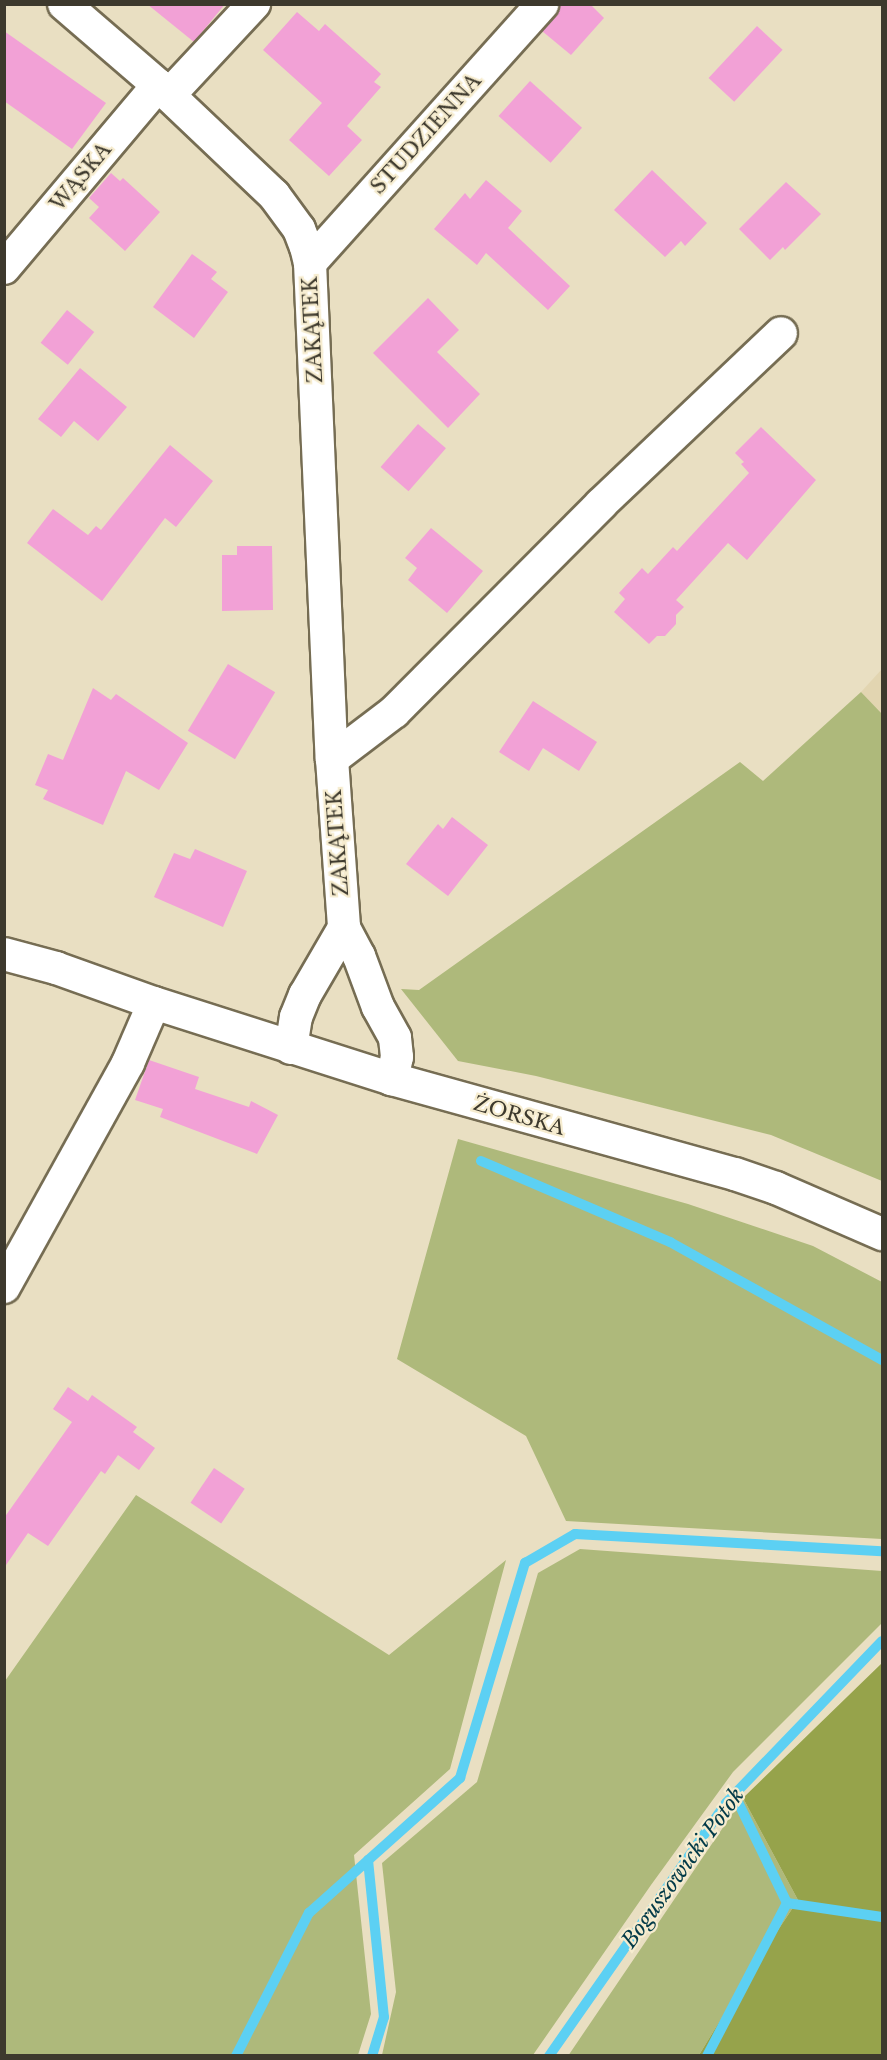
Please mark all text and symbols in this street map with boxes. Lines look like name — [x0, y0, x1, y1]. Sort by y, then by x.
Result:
street label: STUDZIENNA — [366, 69, 486, 199]
street label: WĄSKA — [46, 138, 116, 216]
street label: ZAKĄTEK — [298, 276, 328, 384]
street label: ZAKĄTEK — [322, 789, 354, 897]
street label: ŻORSKA — [471, 1092, 567, 1140]
water label: Boguszowicki Potok — [616, 1783, 750, 1953]

